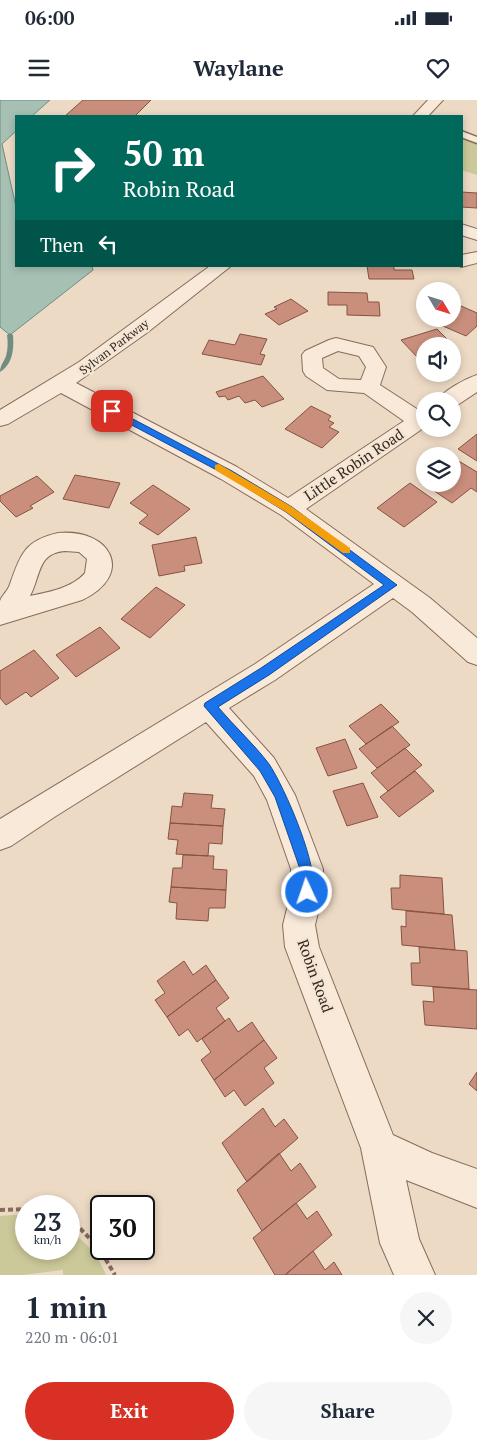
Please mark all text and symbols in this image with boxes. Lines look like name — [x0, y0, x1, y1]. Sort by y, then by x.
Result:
text: 06:00 — [25, 5, 74, 30]
text: Waylane — [193, 53, 284, 82]
icon: menu — [25, 54, 53, 82]
icon: heart — [424, 54, 452, 82]
text: 50 m — [123, 130, 204, 176]
icon: right — [40, 135, 105, 200]
text: Robin Road — [123, 174, 235, 203]
icon: left — [94, 230, 122, 258]
text: Then — [40, 232, 84, 257]
north arrow — [416, 282, 461, 328]
map controls — [416, 282, 461, 492]
street label: Sylvan Parkway — [76, 315, 152, 378]
button: sound — [416, 337, 461, 382]
pin — [91, 390, 133, 432]
button: search — [416, 392, 461, 437]
icon: arrive — [98, 397, 126, 425]
street label: Little Robin Road — [300, 423, 407, 505]
button: layers — [416, 447, 461, 492]
position arrow — [280, 865, 332, 917]
street label: Robin Road — [293, 936, 338, 1015]
speed limit sign: 30 — [90, 1195, 155, 1260]
text: 23 — [33, 1205, 62, 1238]
text: km/h — [34, 1232, 61, 1247]
text: 1 min — [25, 1287, 107, 1327]
button: close — [400, 1292, 452, 1344]
text: 220 m · 06:01 — [25, 1326, 119, 1348]
button: Exit — [25, 1382, 234, 1440]
button: Share — [244, 1382, 452, 1440]

